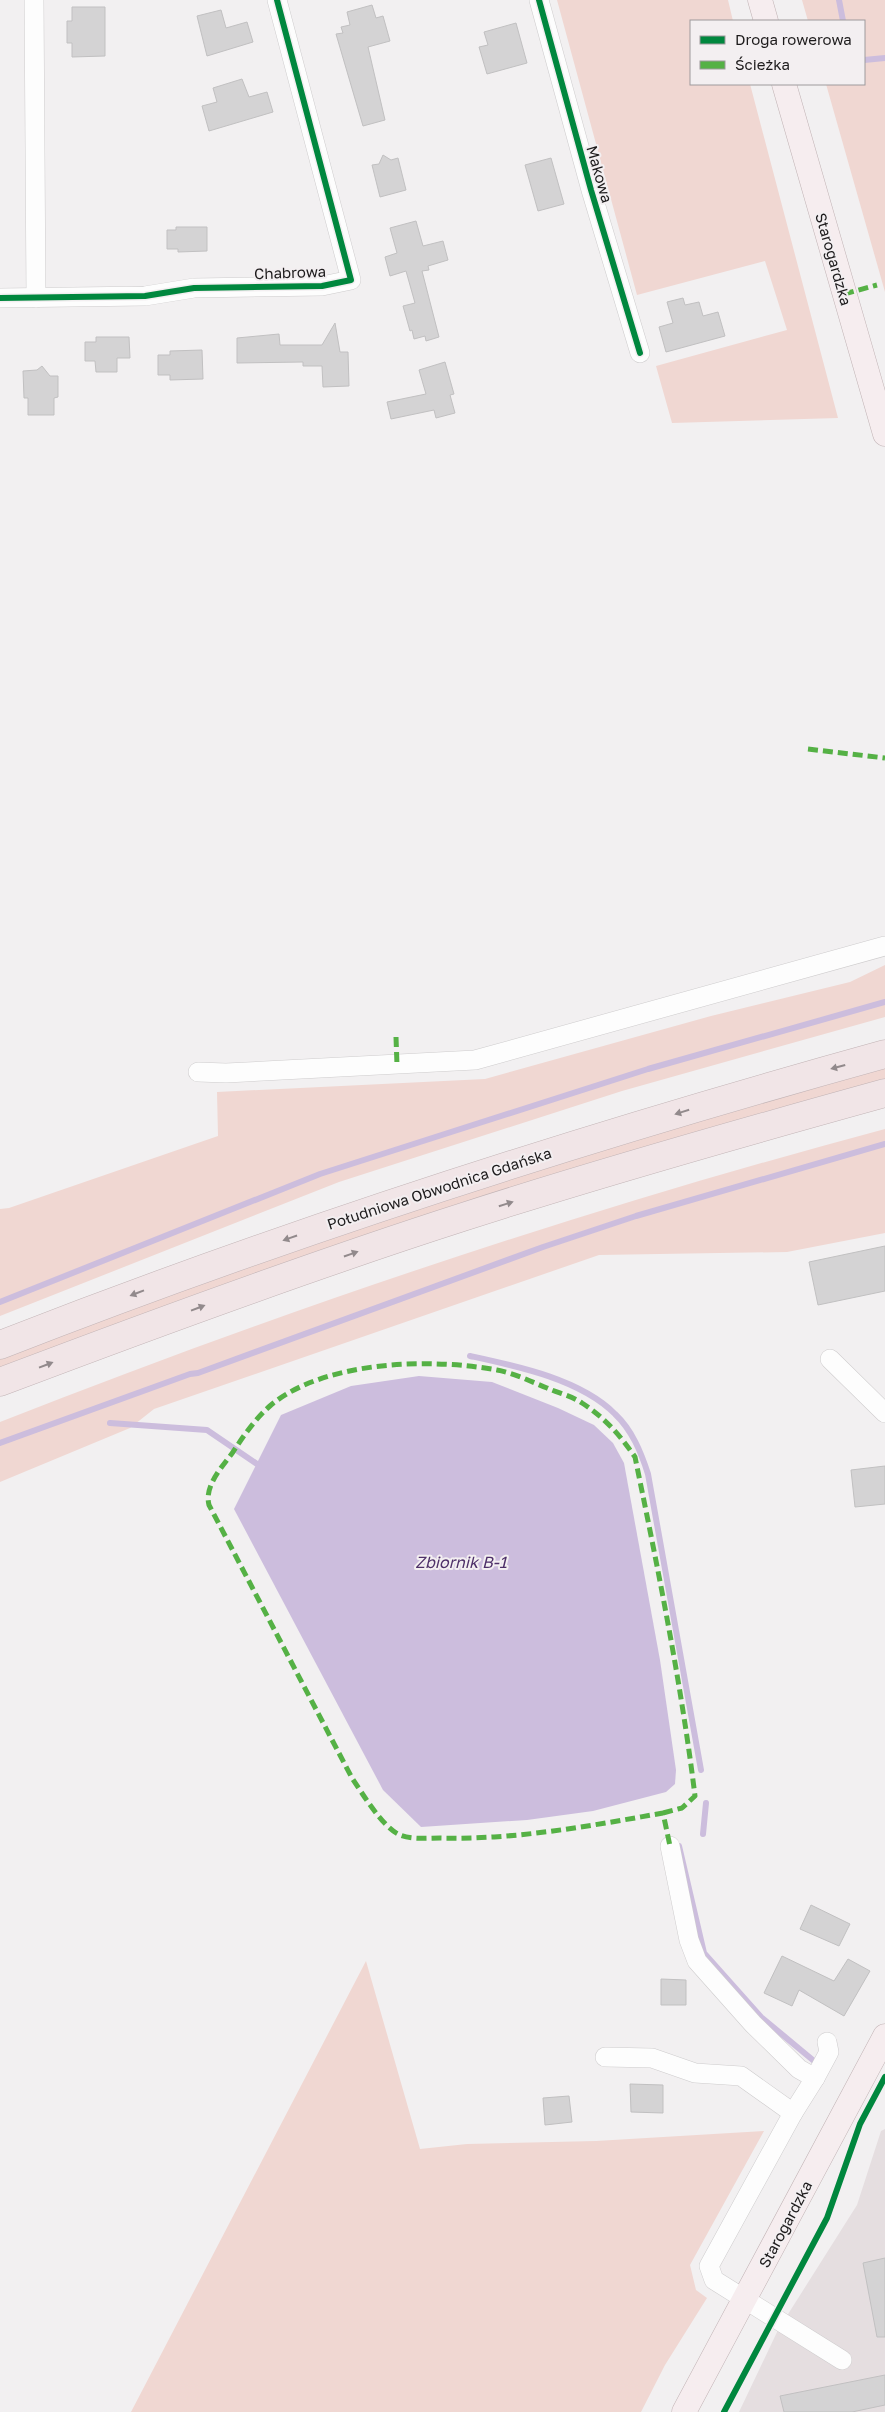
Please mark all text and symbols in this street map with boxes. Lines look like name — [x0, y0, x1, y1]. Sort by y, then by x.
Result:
legend — [690, 20, 865, 85]
text: Droga rowerowa — [735, 30, 852, 48]
text: Ścieżka — [735, 55, 790, 73]
street label: Makowa — [583, 143, 617, 205]
street label: Starogardzka — [812, 211, 856, 307]
street label: Chabrowa — [254, 262, 326, 282]
one-way arrow — [830, 1063, 846, 1071]
one-way arrow — [674, 1108, 689, 1116]
street label: Południowa Obwodnica Gdańska — [325, 1143, 553, 1233]
one-way arrow — [498, 1199, 513, 1207]
one-way arrow — [282, 1235, 297, 1242]
one-way arrow — [344, 1250, 359, 1258]
one-way arrow — [129, 1289, 144, 1297]
one-way arrow — [191, 1304, 206, 1312]
one-way arrow — [38, 1361, 53, 1368]
water label: Zbiornik B-1 — [415, 1552, 507, 1572]
street label: Starogardzka — [755, 2178, 815, 2270]

